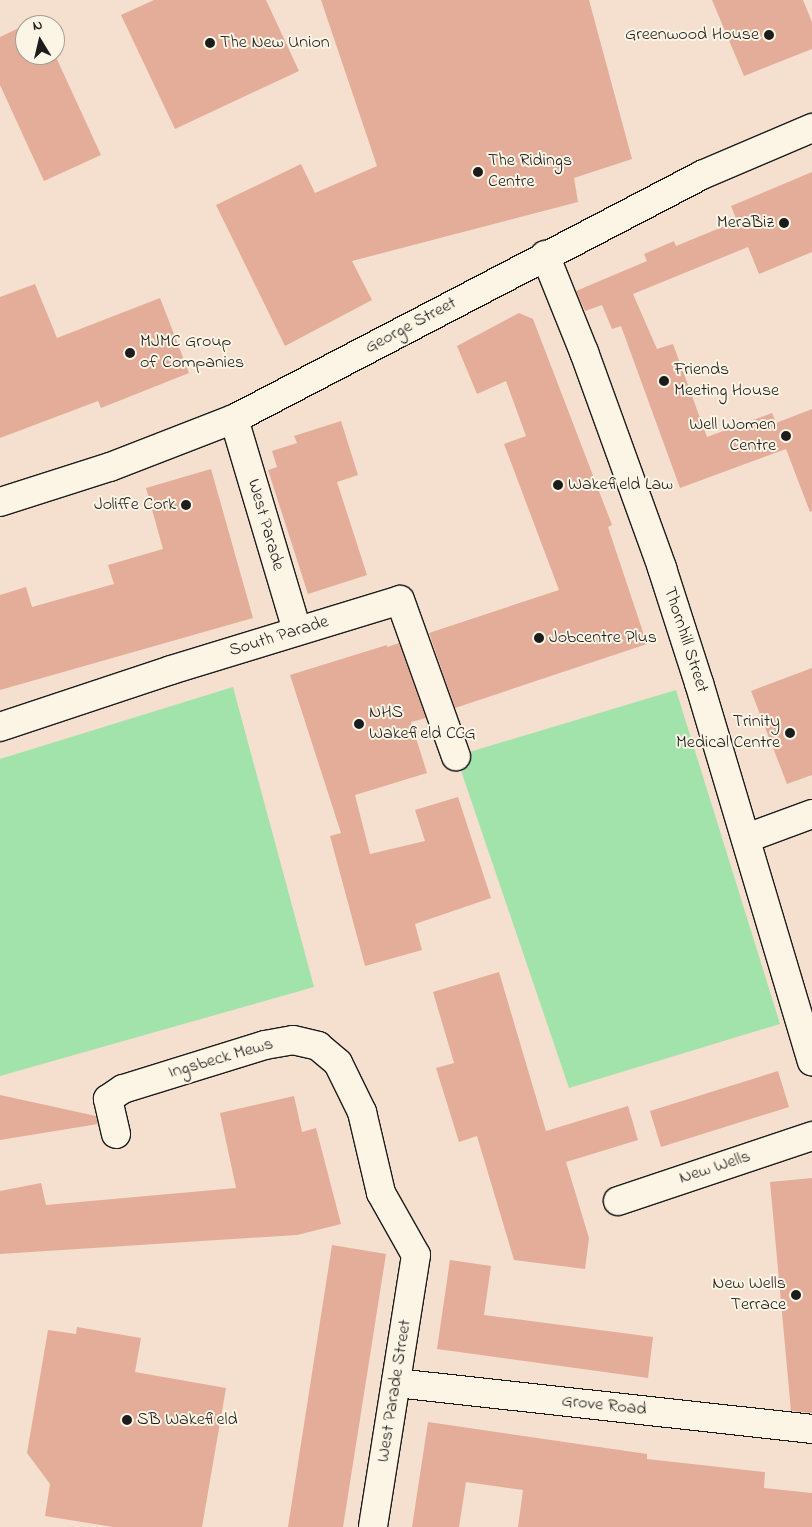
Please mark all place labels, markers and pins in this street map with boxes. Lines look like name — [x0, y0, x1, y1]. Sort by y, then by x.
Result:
place label: Greenwood House — [625, 24, 759, 46]
marker: Greenwood House — [763, 29, 775, 41]
place label: The New Union — [220, 32, 330, 54]
marker: The New Union — [204, 37, 216, 49]
place label: The Ridings Centre — [488, 151, 572, 193]
marker: The Ridings Centre — [472, 166, 484, 178]
place label: MeraBiz — [717, 212, 774, 234]
marker: MeraBiz — [778, 217, 790, 229]
place label: MJMC Group of Companies — [140, 332, 244, 374]
marker: MJMC Group of Companies — [124, 347, 136, 359]
place label: Friends Meeting House — [674, 360, 779, 402]
marker: Friends Meeting House — [658, 375, 670, 387]
place label: Well Women Centre — [689, 415, 776, 458]
marker: Well Women Centre — [780, 430, 792, 442]
place label: Wakefield Law — [568, 474, 673, 496]
marker: Wakefield Law — [552, 479, 564, 491]
place label: Joliffe Cork — [94, 494, 176, 516]
marker: Joliffe Cork — [180, 499, 192, 511]
place label: Jobcentre Plus — [549, 627, 657, 649]
marker: Jobcentre Plus — [533, 632, 545, 644]
place label: NHS Wakefield CCG — [369, 703, 476, 746]
place label: Trinity Medical Centre — [676, 712, 780, 754]
marker: NHS Wakefield CCG — [353, 718, 365, 730]
marker: Trinity Medical Centre — [784, 727, 796, 739]
place label: New Wells Terrace — [712, 1274, 786, 1316]
marker: New Wells Terrace — [790, 1289, 802, 1301]
place label: SB Wakefield — [137, 1409, 238, 1431]
marker: SB Wakefield — [121, 1414, 133, 1426]

